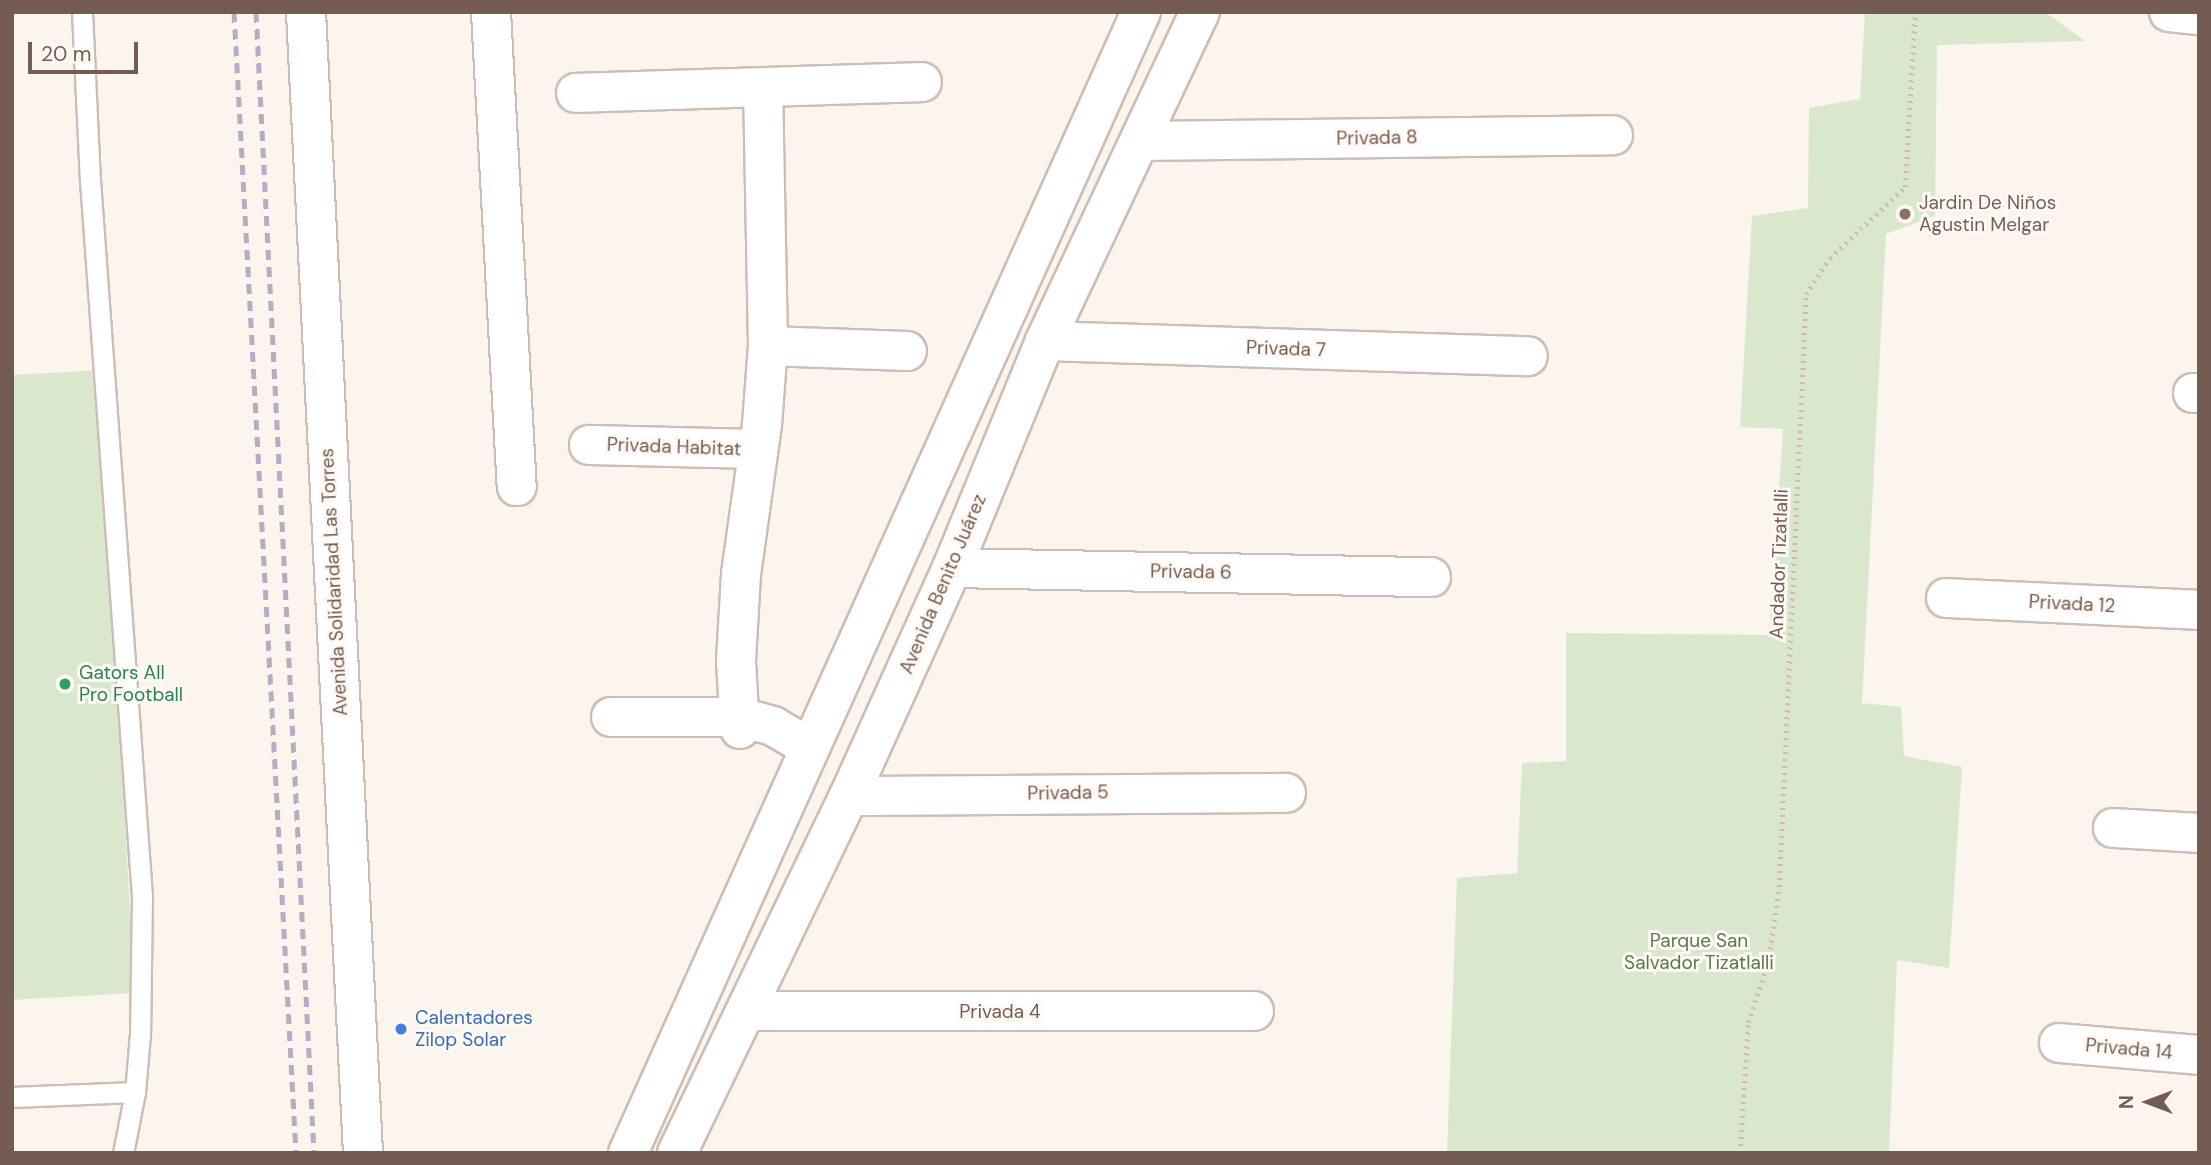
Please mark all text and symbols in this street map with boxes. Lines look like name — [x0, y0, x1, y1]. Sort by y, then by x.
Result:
scale bar — [32, 28, 142, 72]
text: 20 m — [41, 40, 92, 68]
street label: Privada 8 — [1336, 126, 1418, 150]
place label: Jardin De Niños Agustin Melgar — [1919, 192, 2056, 236]
marker: Jardin De Niños Agustin Melgar — [1897, 206, 1913, 222]
street label: Privada 7 — [1246, 336, 1326, 362]
street label: Privada Habitat — [606, 433, 742, 461]
street label: Avenida Solidaridad Las Torres — [316, 448, 352, 716]
street label: Andador Tizatlalli — [1765, 489, 1793, 639]
street label: Avenida Benito Juárez — [895, 491, 991, 677]
street label: Privada 6 — [1150, 560, 1232, 584]
street label: Privada 12 — [2028, 590, 2116, 618]
place label: Gators All Pro Football — [79, 662, 183, 706]
marker: Gators All Pro Football — [57, 676, 73, 692]
street label: Privada 5 — [1027, 781, 1109, 805]
park label: Parque San Salvador Tizatlalli — [1624, 930, 1774, 974]
street label: Privada 4 — [959, 1001, 1041, 1023]
place label: Calentadores Zilop Solar — [415, 1007, 533, 1051]
marker: Calentadores Zilop Solar — [393, 1021, 409, 1037]
street label: Privada 14 — [2085, 1034, 2173, 1064]
north arrow — [2113, 1067, 2183, 1137]
text: N — [2114, 1095, 2139, 1109]

